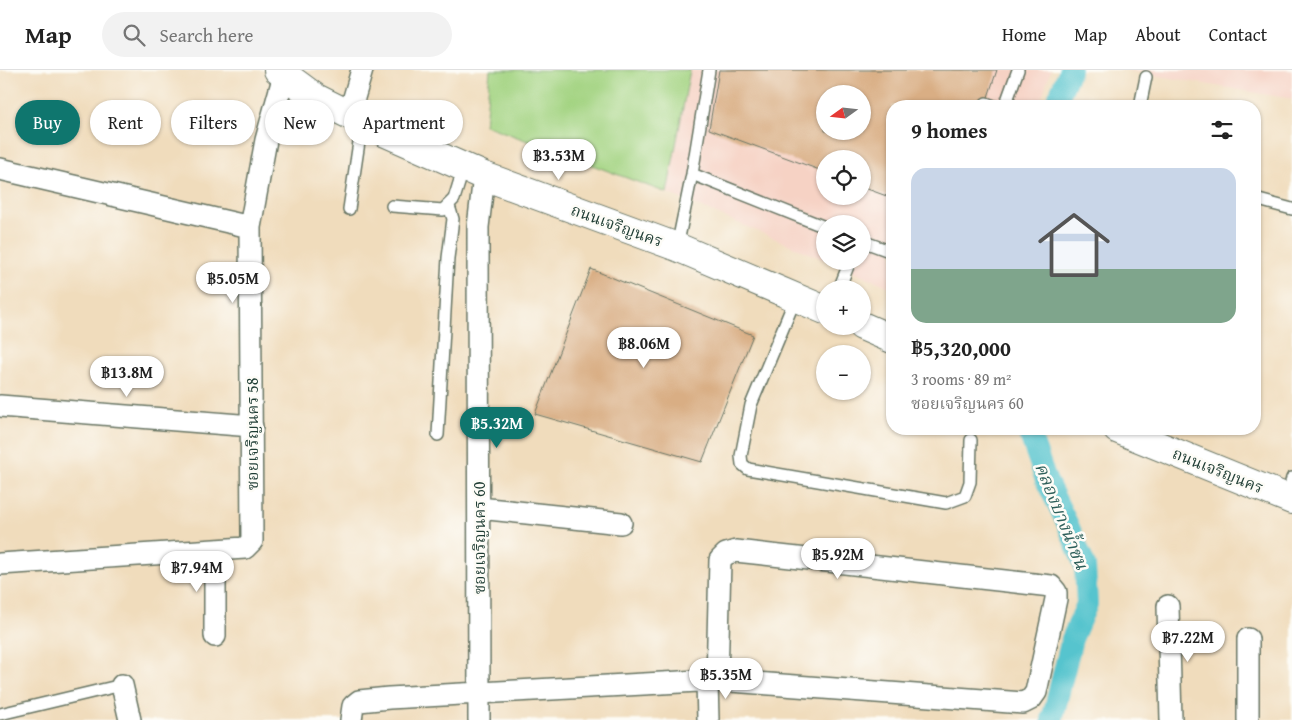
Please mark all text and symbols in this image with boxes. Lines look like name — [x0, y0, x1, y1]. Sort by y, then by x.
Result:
search box — [102, 12, 452, 57]
text: Map — [25, 17, 72, 52]
icon: search — [120, 21, 148, 49]
text: Search here — [160, 21, 253, 49]
text: Home — [1002, 21, 1046, 48]
text: Map — [1074, 21, 1107, 48]
text: About — [1135, 21, 1181, 48]
text: Contact — [1209, 21, 1267, 48]
north arrow — [816, 85, 871, 140]
map controls — [816, 85, 871, 400]
chip: Buy — [15, 100, 80, 145]
chip: Rent — [90, 100, 161, 145]
chip: Filters — [171, 100, 255, 145]
chip: New — [265, 100, 334, 145]
chip: Apartment — [344, 100, 463, 145]
text: 9 homes — [911, 115, 987, 146]
icon: filters — [1208, 116, 1236, 144]
pin: ฿3.53M — [518, 138, 600, 181]
text: ฿3.53M — [533, 143, 585, 167]
button: locate — [816, 150, 871, 205]
street label: ถนนเจริญนคร — [568, 197, 666, 253]
icon: home — [1029, 200, 1119, 290]
button: layers — [816, 215, 871, 270]
pin: ฿5.05M — [192, 262, 274, 304]
text: ฿5.05M — [207, 266, 259, 290]
button: + — [816, 280, 871, 335]
pin: ฿8.06M — [603, 326, 685, 369]
text: ฿8.06M — [618, 331, 670, 355]
text: ฿5,320,000 — [911, 333, 1011, 364]
button: − — [816, 345, 871, 400]
pin: ฿13.8M — [86, 356, 168, 398]
text: ฿13.8M — [101, 360, 153, 384]
text: 3 rooms · 89 m² — [911, 367, 1011, 391]
street label: ซอยเจริญนคร 58 — [240, 377, 264, 490]
text: ซอยเจริญนคร 60 — [911, 391, 1024, 415]
pin: ฿5.32M — [456, 406, 538, 449]
text: ฿5.32M — [471, 411, 523, 435]
street label: ถนนเจริญนคร — [1169, 441, 1267, 499]
water label: คลองบางน้ำชน — [1028, 458, 1096, 574]
street label: ซอยเจริญนคร 60 — [467, 481, 491, 594]
pin: ฿5.92M — [797, 538, 879, 580]
text: ฿5.92M — [812, 542, 864, 566]
pin: ฿7.94M — [156, 550, 238, 593]
text: ฿7.94M — [171, 555, 223, 579]
pin: ฿7.22M — [1147, 620, 1229, 663]
text: ฿7.22M — [1162, 625, 1214, 649]
pin: ฿5.35M — [685, 658, 767, 700]
text: ฿5.35M — [700, 662, 752, 686]

